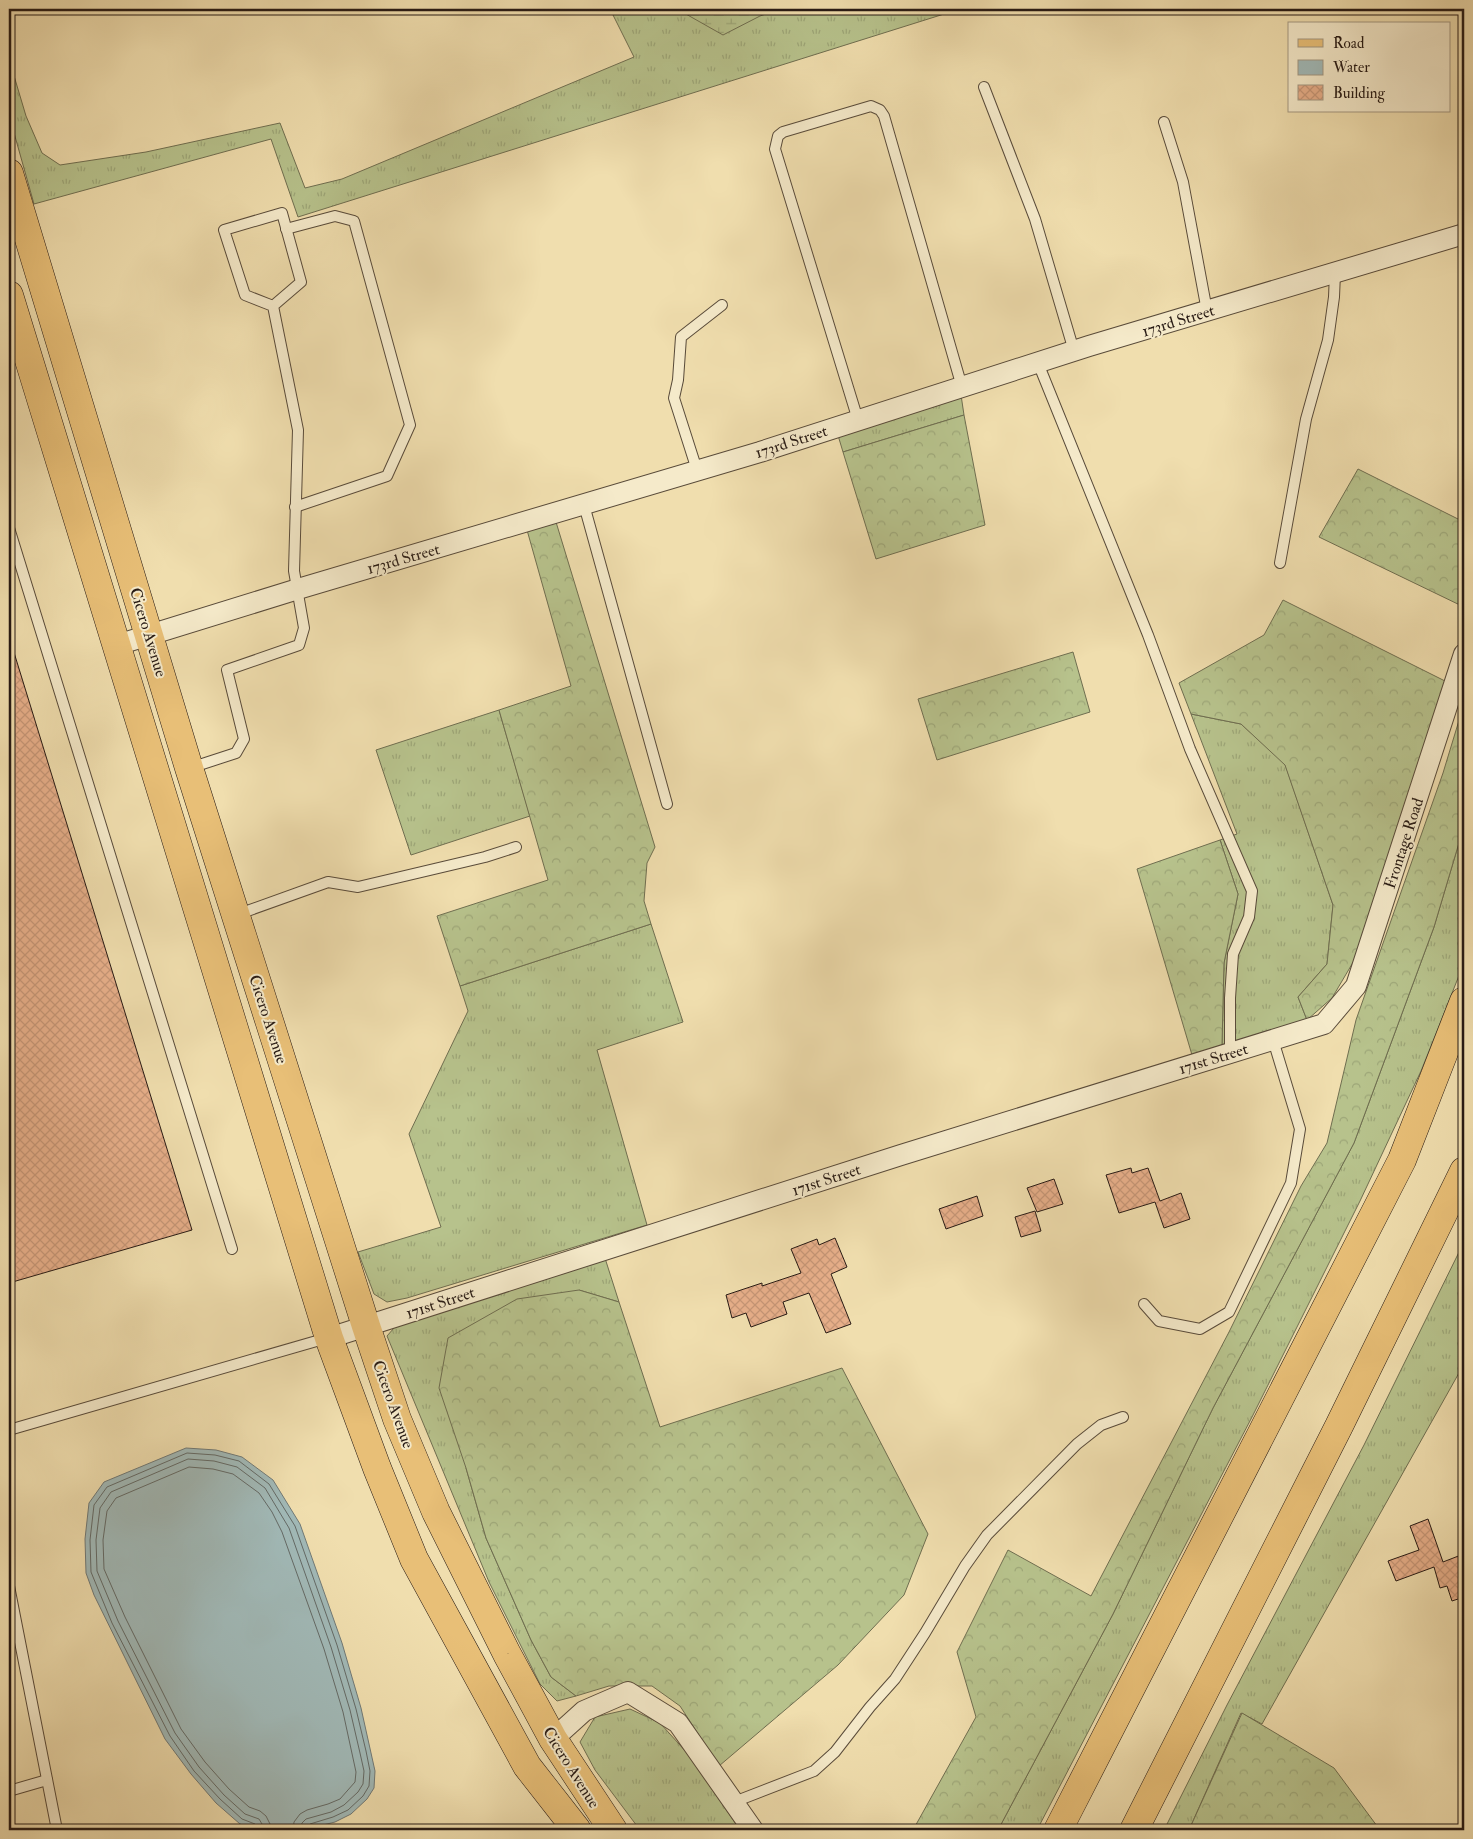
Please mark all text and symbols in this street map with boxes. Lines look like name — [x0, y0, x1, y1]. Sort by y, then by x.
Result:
legend — [1288, 22, 1450, 112]
text: Road — [1333, 34, 1365, 53]
text: Water — [1332, 58, 1370, 77]
text: Building — [1333, 84, 1385, 103]
street label: 173rd Street — [1140, 300, 1217, 341]
street label: 173rd Street — [753, 421, 830, 463]
street label: 173rd Street — [365, 539, 442, 579]
street label: Cicero Avenue — [125, 585, 171, 680]
street label: Frontage Road — [1380, 795, 1428, 891]
street label: Cicero Avenue — [244, 972, 292, 1067]
street label: 171st Street — [1176, 1039, 1250, 1079]
street label: 171st Street — [789, 1159, 863, 1200]
street label: 171st Street — [403, 1282, 477, 1323]
street label: Cicero Avenue — [368, 1358, 418, 1451]
street label: Cicero Avenue — [538, 1723, 604, 1812]

